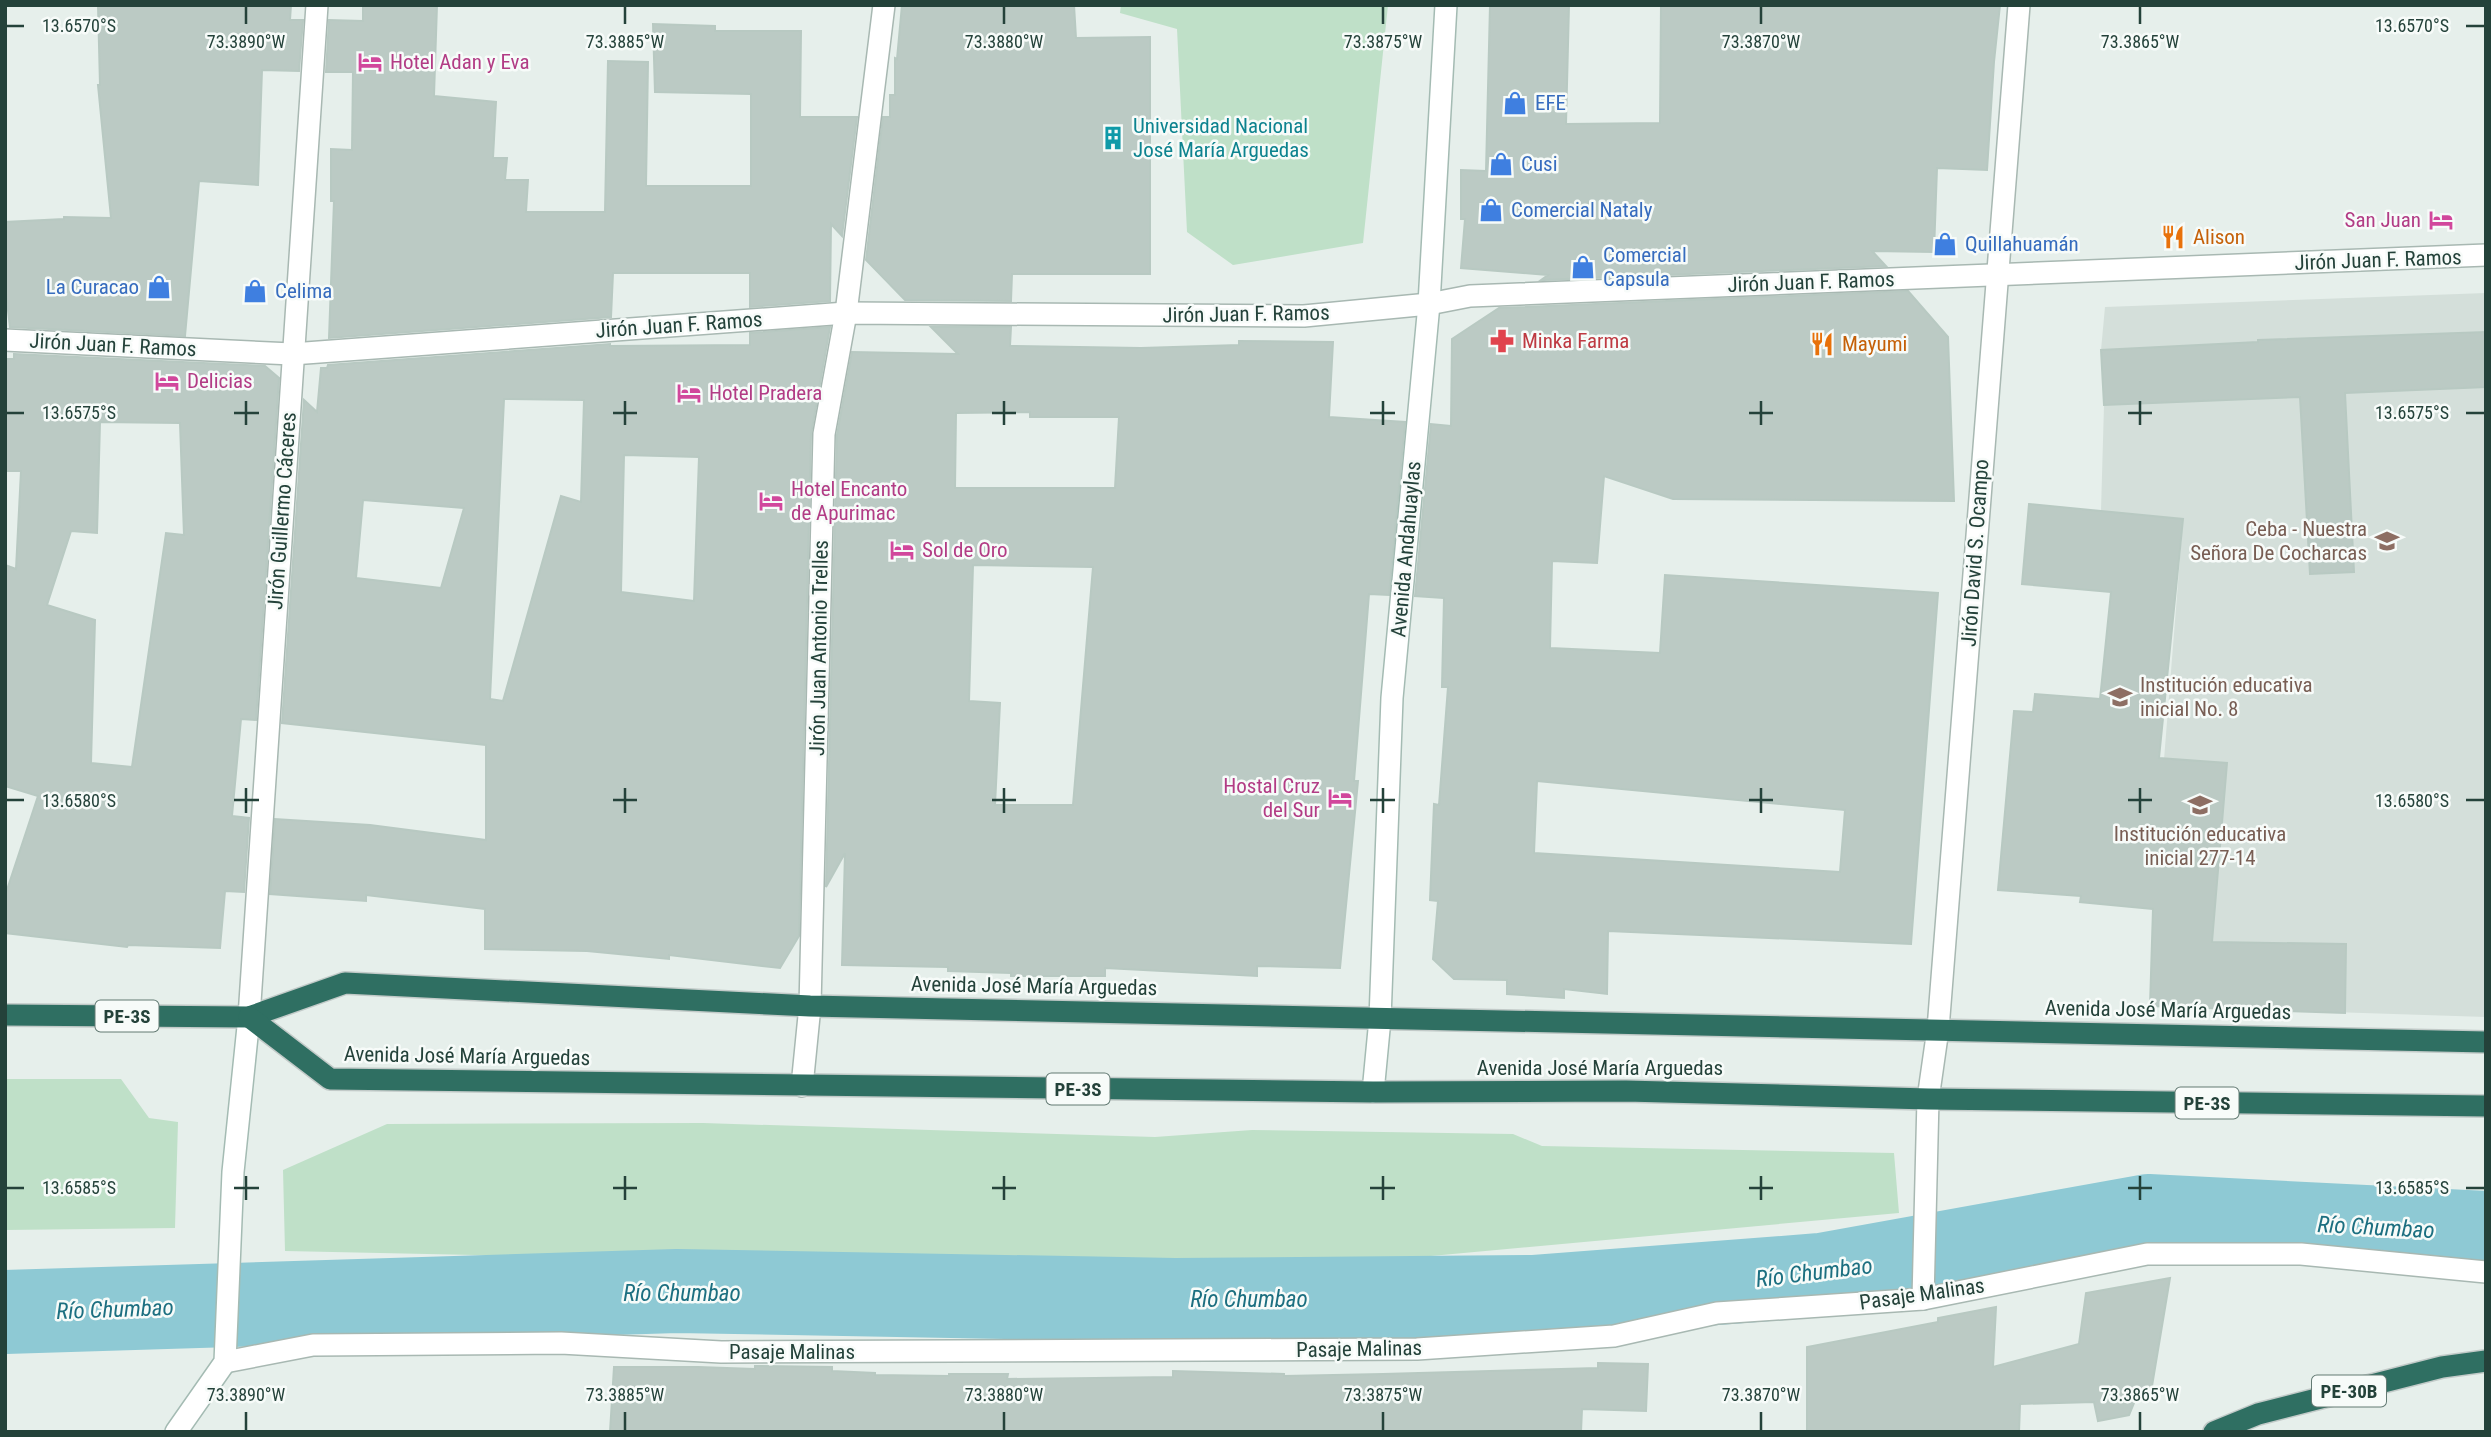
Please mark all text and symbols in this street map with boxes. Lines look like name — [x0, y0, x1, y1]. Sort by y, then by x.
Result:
text: 13.6570°S — [42, 15, 116, 36]
text: 13.6570°S — [2375, 15, 2449, 36]
text: 73.3890°W — [207, 31, 286, 52]
text: 73.3885°W — [586, 31, 665, 52]
text: 73.3880°W — [965, 31, 1044, 52]
text: 73.3875°W — [1344, 31, 1423, 52]
text: 73.3870°W — [1722, 31, 1801, 52]
text: 73.3865°W — [2101, 31, 2180, 52]
hotel icon: Hotel Adan y Eva — [356, 48, 384, 76]
place label: Hotel Adan y Eva — [390, 50, 529, 74]
shop icon: EFE — [1501, 89, 1529, 117]
place label: EFE — [1535, 91, 1566, 115]
place label: Universidad Nacional José María Arguedas — [1133, 114, 1309, 162]
building icon: Universidad Nacional José María Arguedas — [1099, 124, 1127, 152]
shop icon: Cusi — [1487, 150, 1515, 178]
place label: Cusi — [1521, 152, 1557, 176]
shop icon: Comercial Nataly — [1477, 196, 1505, 224]
place label: Comercial Nataly — [1511, 198, 1653, 222]
hotel icon: San Juan — [2427, 206, 2455, 234]
place label: San Juan — [2345, 208, 2421, 232]
restaurant icon: Alison — [2159, 223, 2187, 251]
place label: Alison — [2193, 225, 2245, 249]
shop icon: Quillahuamán — [1931, 230, 1959, 258]
place label: Quillahuamán — [1965, 232, 2079, 256]
place label: Comercial Capsula — [1603, 243, 1687, 291]
street label: Jirón Juan F. Ramos — [2294, 245, 2462, 275]
shop icon: Comercial Capsula — [1569, 253, 1597, 281]
street label: Jirón Juan F. Ramos — [1727, 267, 1895, 297]
shop icon: La Curacao — [145, 273, 173, 301]
place label: La Curacao — [46, 275, 139, 299]
shop icon: Celima — [241, 277, 269, 305]
place label: Celima — [275, 279, 332, 303]
street label: Jirón Juan F. Ramos — [1162, 301, 1330, 327]
street label: Jirón Juan F. Ramos — [595, 307, 763, 343]
pharmacy icon: Minka Farma — [1488, 327, 1516, 355]
street label: Jirón Juan F. Ramos — [29, 329, 197, 361]
place label: Minka Farma — [1522, 329, 1629, 353]
restaurant icon: Mayumi — [1808, 330, 1836, 358]
place label: Mayumi — [1842, 332, 1907, 356]
hotel icon: Delicias — [153, 367, 181, 395]
place label: Delicias — [187, 369, 253, 393]
hotel icon: Hotel Pradera — [675, 379, 703, 407]
place label: Hotel Pradera — [709, 381, 822, 405]
text: 13.6575°S — [42, 402, 116, 423]
text: 13.6575°S — [2375, 402, 2449, 423]
street label: Jirón Guillermo Cáceres — [263, 411, 301, 611]
street label: Jirón David S. Ocampo — [1956, 458, 1994, 648]
street label: Avenida Andahuaylas — [1386, 460, 1426, 638]
place label: Hotel Encanto de Apurimac — [791, 477, 907, 525]
hotel icon: Hotel Encanto de Apurimac — [757, 487, 785, 515]
place label: Ceba - Nuestra Señora De Cocharcas — [2190, 517, 2367, 565]
school or university icon: Ceba - Nuestra Señora De Cocharcas — [2373, 527, 2401, 555]
hotel icon: Sol de Oro — [888, 536, 916, 564]
place label: Sol de Oro — [922, 538, 1008, 562]
street label: Jirón Juan Antonio Trelles — [805, 540, 833, 756]
place label: Institución educativa inicial No. 8 — [2140, 673, 2313, 721]
school or university icon: Institución educativa inicial No. 8 — [2106, 683, 2134, 711]
place label: Hostal Cruz del Sur — [1223, 774, 1320, 822]
hotel icon: Hostal Cruz del Sur — [1326, 784, 1354, 812]
text: 13.6580°S — [42, 790, 116, 811]
text: 13.6580°S — [2375, 790, 2449, 811]
school or university icon: Institución educativa inicial 277-14 — [2186, 791, 2214, 819]
place label: Institución educativa inicial 277-14 — [2114, 822, 2286, 870]
street label: Avenida José María Arguedas — [911, 972, 1157, 1000]
street label: Avenida José María Arguedas — [2045, 996, 2291, 1024]
road number: PE-3S — [96, 1000, 158, 1032]
street label: Avenida José María Arguedas — [344, 1042, 590, 1070]
street label: Avenida José María Arguedas — [1477, 1056, 1723, 1080]
road number: PE-3S — [1046, 1074, 1110, 1105]
road number: PE-3S — [2176, 1088, 2238, 1119]
text: 13.6585°S — [42, 1177, 116, 1198]
text: 13.6585°S — [2375, 1177, 2449, 1198]
water label: Río Chumbao — [2317, 1211, 2435, 1244]
water label: Río Chumbao — [1754, 1252, 1874, 1293]
street label: Pasaje Malinas — [1858, 1273, 1986, 1315]
water label: Río Chumbao — [623, 1280, 741, 1307]
water label: Río Chumbao — [1190, 1286, 1308, 1313]
water label: Río Chumbao — [56, 1294, 174, 1325]
street label: Pasaje Malinas — [1296, 1336, 1422, 1362]
street label: Pasaje Malinas — [729, 1340, 855, 1364]
road number: PE-30B — [2312, 1376, 2386, 1406]
text: 73.3890°W — [207, 1384, 286, 1405]
text: 73.3885°W — [586, 1384, 665, 1405]
text: 73.3880°W — [965, 1384, 1044, 1405]
text: 73.3875°W — [1344, 1384, 1423, 1405]
text: 73.3870°W — [1722, 1384, 1801, 1405]
text: 73.3865°W — [2101, 1384, 2180, 1405]

